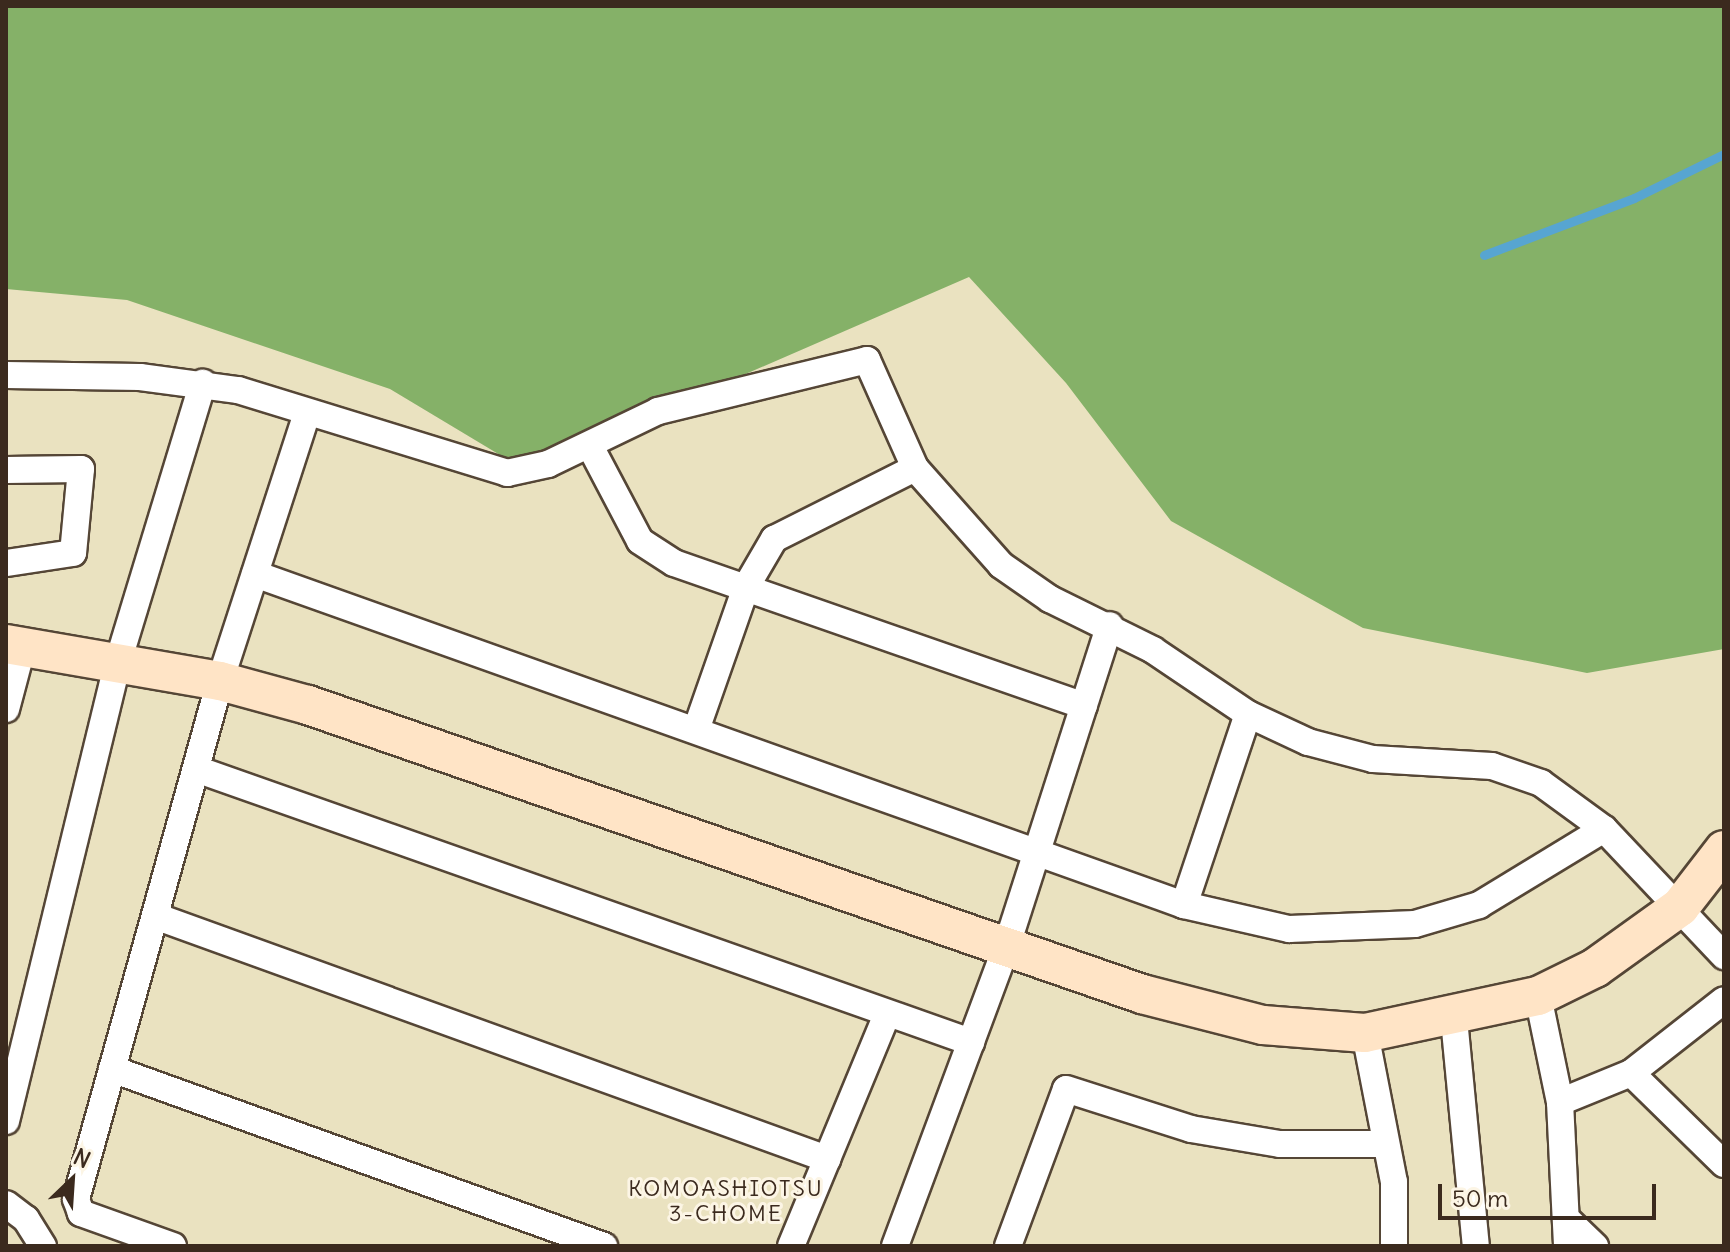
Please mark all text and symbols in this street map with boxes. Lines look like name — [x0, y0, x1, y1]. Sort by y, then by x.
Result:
north arrow — [32, 1140, 112, 1220]
text: N — [69, 1142, 95, 1174]
scale bar — [1442, 1168, 1660, 1218]
district label: KOMOASHIOTSU 3-CHOME — [628, 1175, 824, 1226]
text: 50 m — [1452, 1183, 1508, 1213]

